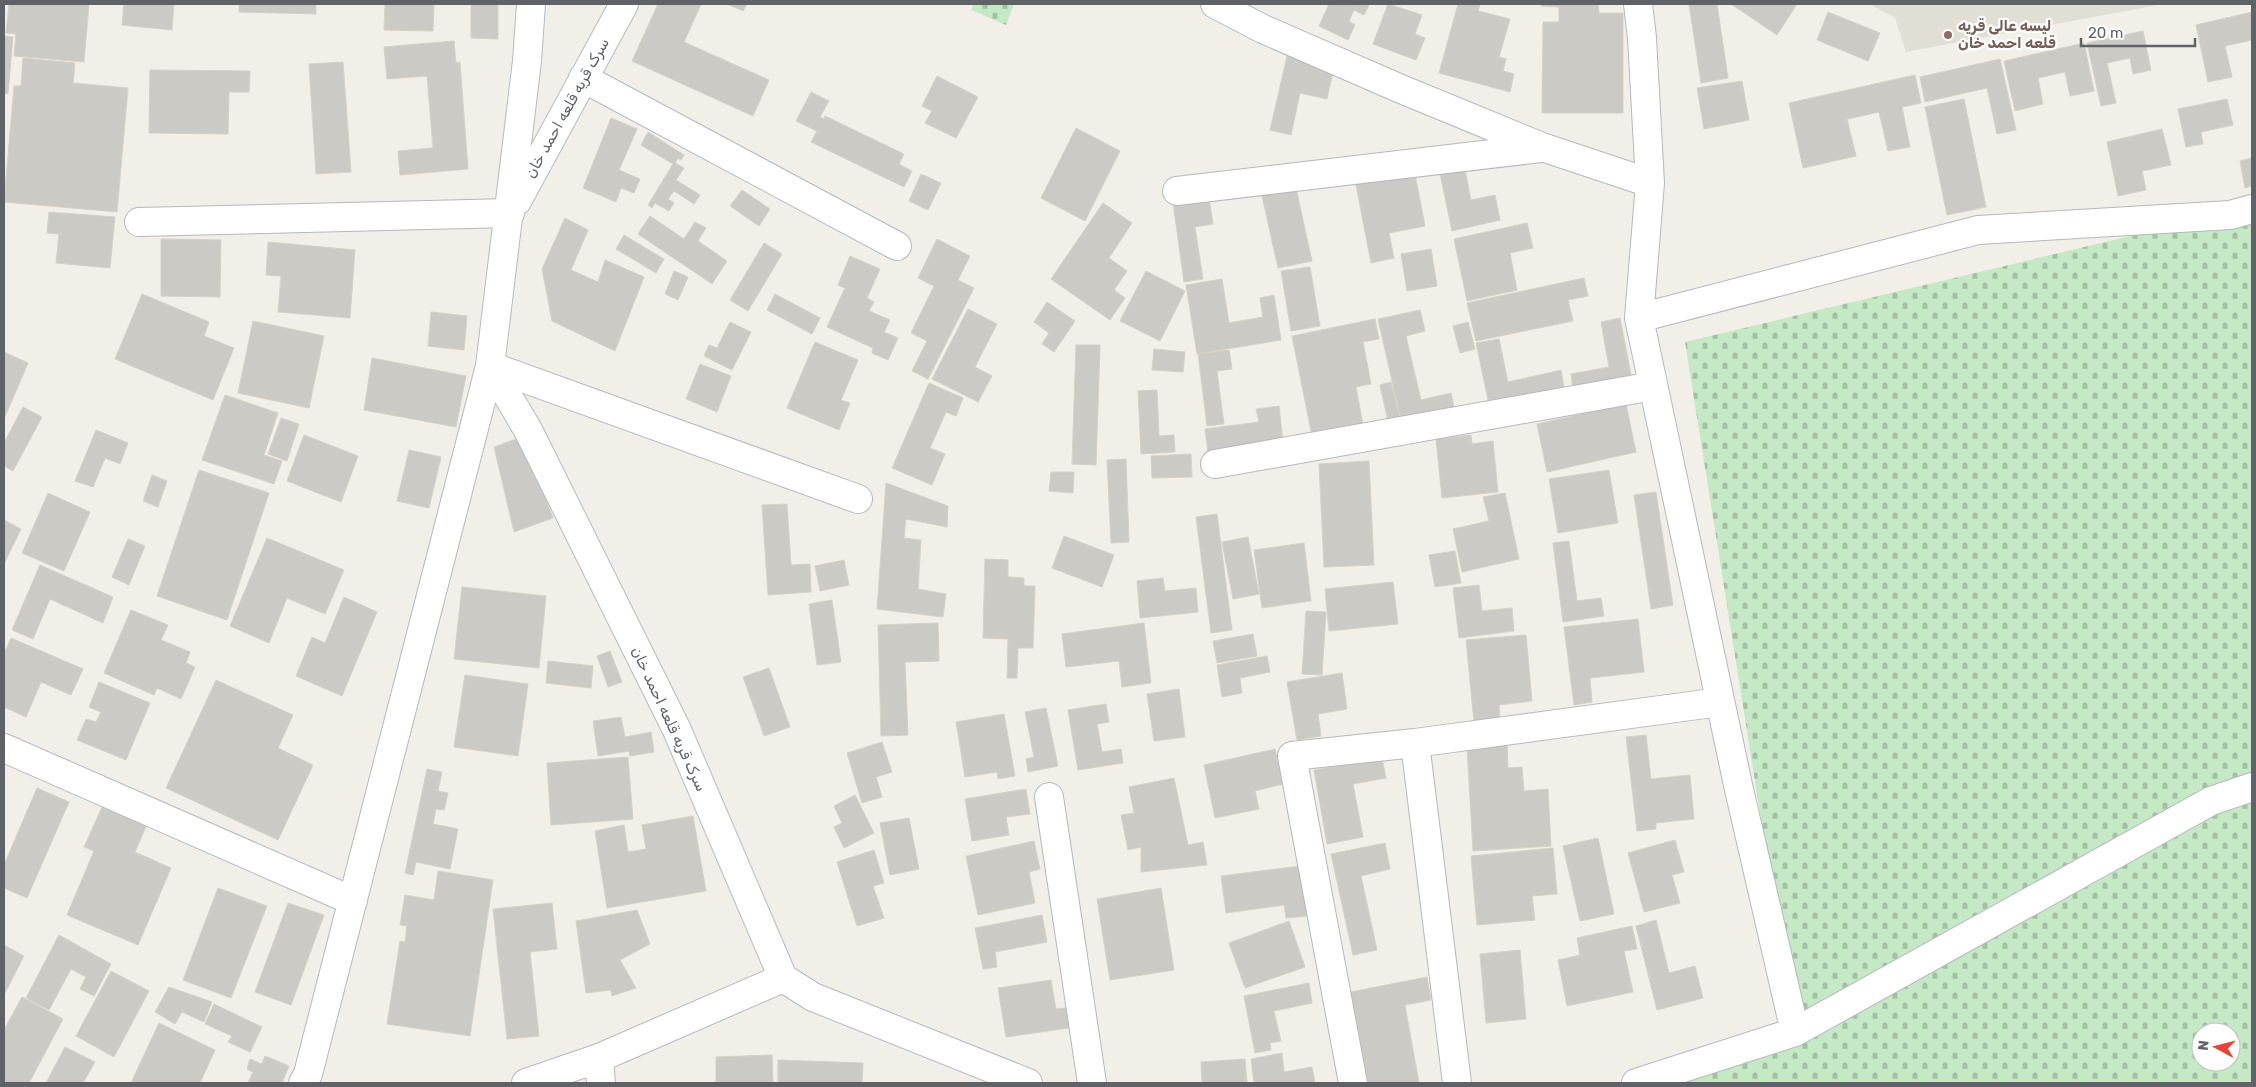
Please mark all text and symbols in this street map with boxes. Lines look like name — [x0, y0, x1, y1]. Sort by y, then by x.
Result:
scale bar — [2081, 15, 2195, 47]
place label: لیسه عالی قریه قلعه احمد خان — [1958, 17, 2056, 52]
text: 20 m — [2088, 24, 2123, 42]
marker: لیسه عالی قریه قلعه احمد خان — [1942, 29, 1954, 41]
street label: سرک قریه قلعه احمد خان — [521, 35, 613, 181]
street label: سرک قریه قلعه احمد خان — [628, 644, 710, 794]
north arrow — [2191, 1022, 2241, 1072]
text: N — [2195, 1039, 2213, 1052]

